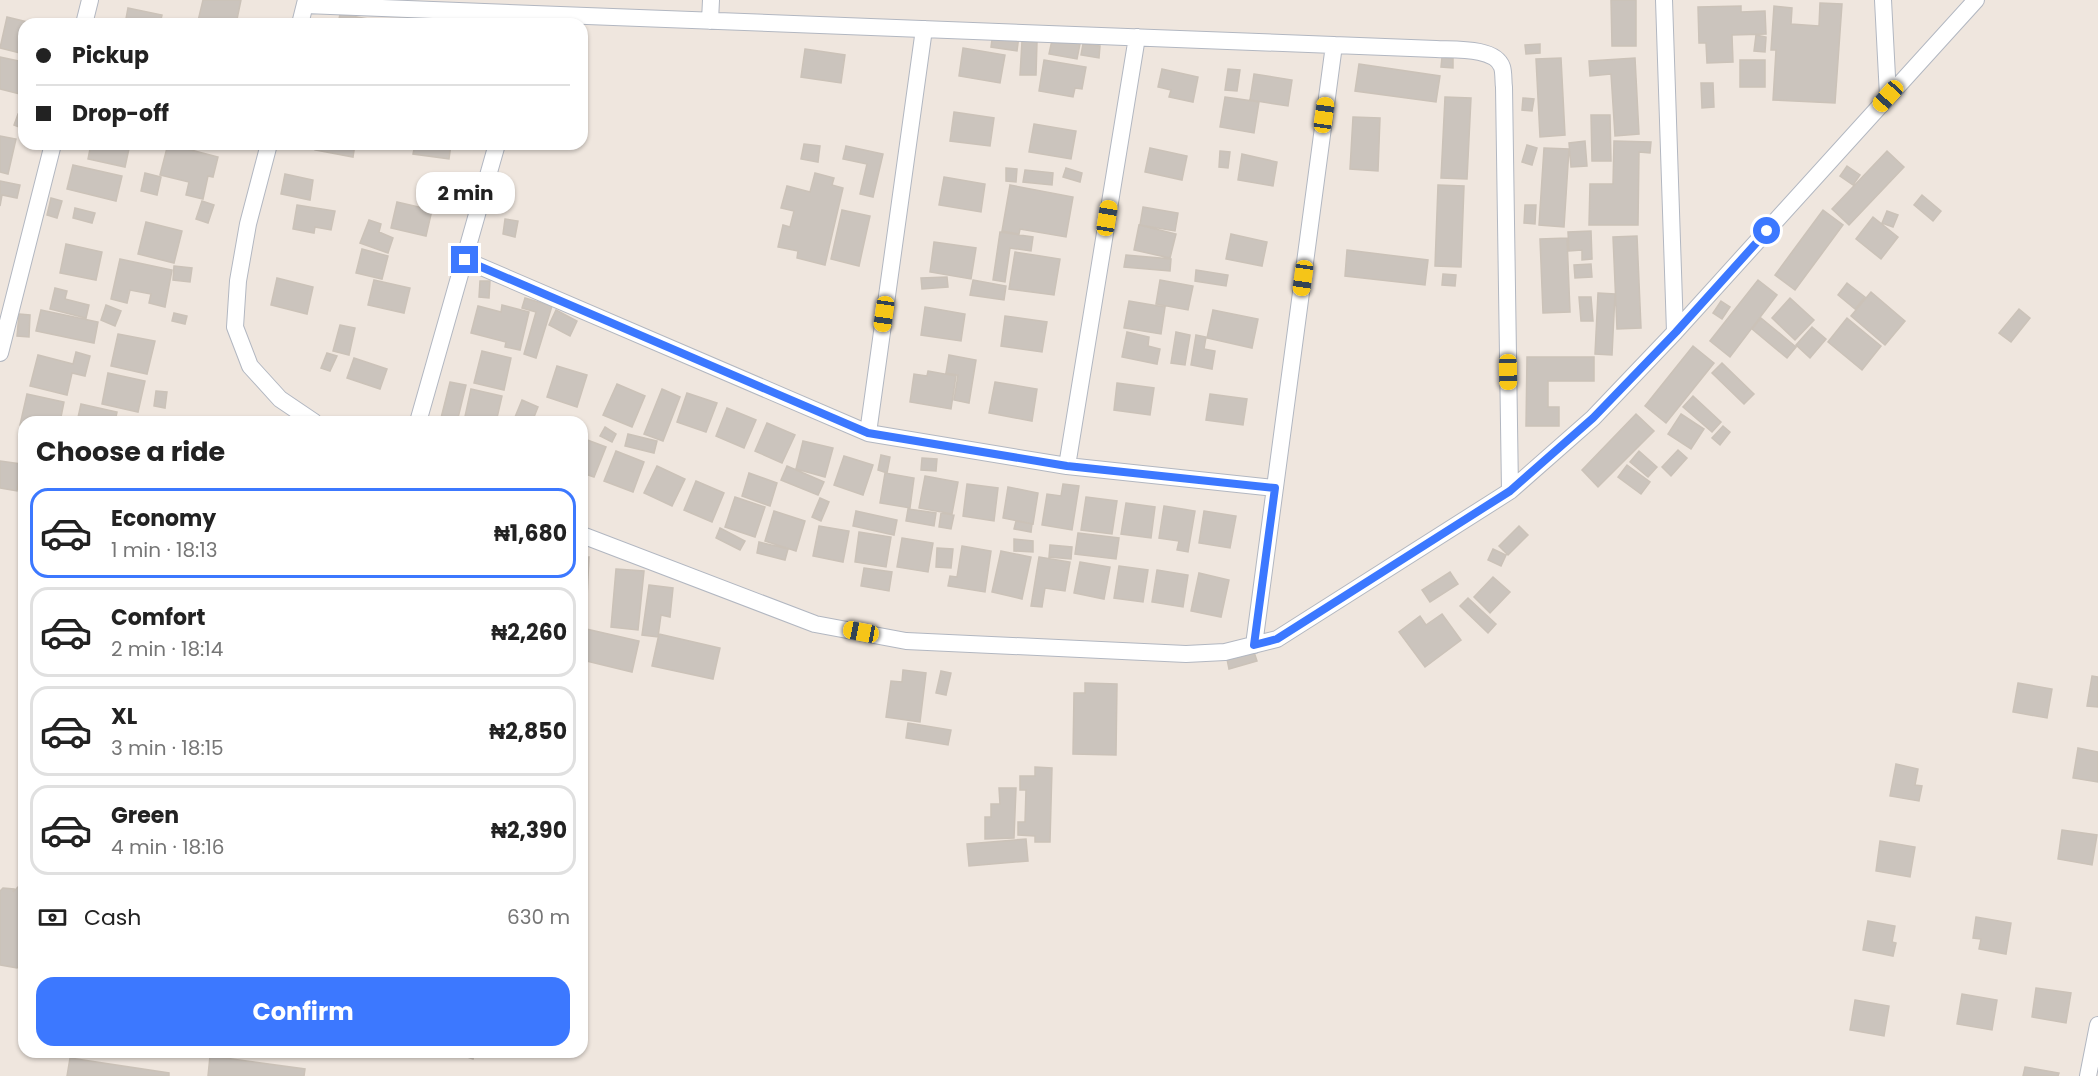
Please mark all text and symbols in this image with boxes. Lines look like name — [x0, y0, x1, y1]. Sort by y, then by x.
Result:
text: Pickup — [72, 40, 149, 71]
car — [1869, 77, 1907, 115]
car — [1313, 96, 1335, 134]
text: Drop-off — [72, 98, 169, 129]
callout: 2 min — [416, 173, 514, 215]
text: 2 min — [437, 179, 494, 207]
car — [1095, 199, 1119, 237]
route start — [1753, 217, 1780, 244]
route end — [451, 246, 478, 273]
car — [1292, 259, 1314, 297]
car — [873, 295, 895, 333]
car — [1499, 354, 1517, 390]
text: Choose a ride — [36, 433, 225, 470]
text: Economy — [111, 503, 216, 534]
icon: car — [39, 506, 93, 560]
text: ₦1,680 — [494, 518, 567, 549]
text: 1 min · 18:13 — [111, 536, 217, 564]
text: Comfort — [111, 602, 205, 633]
icon: car — [39, 605, 93, 659]
text: ₦2,260 — [491, 617, 567, 648]
car — [842, 620, 880, 644]
text: 2 min · 18:14 — [111, 635, 223, 663]
text: XL — [111, 701, 137, 732]
icon: car — [39, 704, 93, 758]
text: ₦2,850 — [489, 716, 567, 747]
text: 3 min · 18:15 — [111, 734, 224, 762]
text: Green — [111, 800, 179, 831]
icon: car — [39, 803, 93, 857]
text: ₦2,390 — [491, 815, 567, 846]
text: 4 min · 18:16 — [111, 833, 225, 861]
icon: cash — [36, 901, 69, 934]
text: Cash — [84, 902, 141, 933]
text: 630 m — [507, 903, 570, 931]
button: Confirm — [36, 977, 570, 1046]

